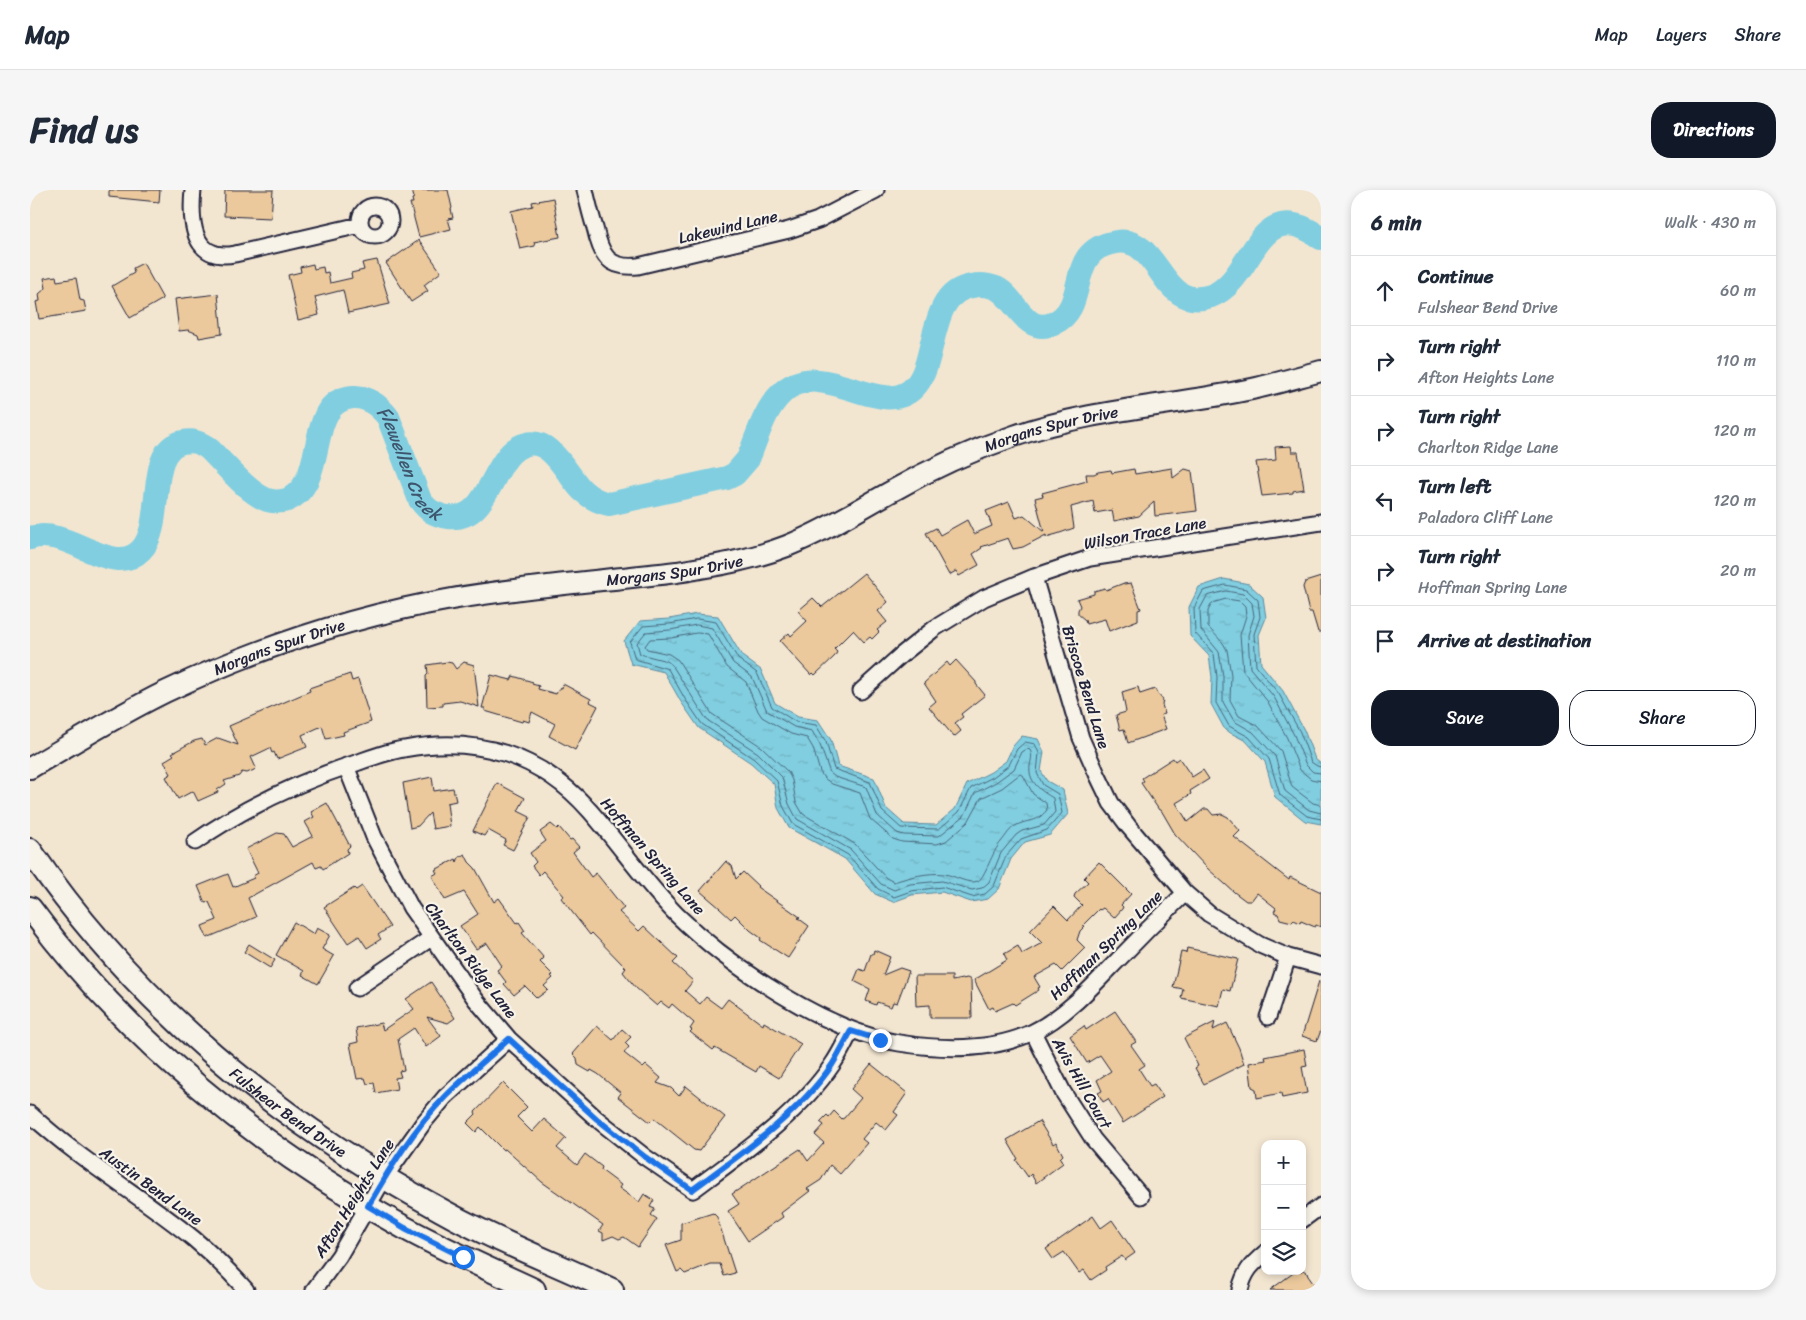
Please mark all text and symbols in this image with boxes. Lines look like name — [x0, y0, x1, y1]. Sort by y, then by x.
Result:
text: Map — [25, 14, 69, 56]
text: Map — [1595, 19, 1628, 51]
text: Layers — [1656, 19, 1707, 51]
text: Share — [1735, 19, 1781, 51]
text: Find us — [30, 99, 138, 161]
button: Directions — [1651, 102, 1776, 158]
street label: Lakewind Lane — [675, 201, 781, 253]
text: 6 min — [1371, 204, 1422, 242]
text: Walk · 430 m — [1665, 208, 1756, 237]
text: Continue — [1418, 260, 1494, 293]
text: 60 m — [1720, 276, 1756, 305]
icon: ahead — [1371, 277, 1399, 305]
text: Fulshear Bend Drive — [1418, 293, 1558, 322]
text: Turn right — [1418, 330, 1500, 363]
text: 110 m — [1716, 346, 1756, 375]
icon: right — [1371, 347, 1399, 375]
text: Afton Heights Lane — [1418, 363, 1554, 392]
street label: Morgans Spur Drive — [980, 397, 1120, 460]
water label: Flewellen Creek — [369, 398, 449, 531]
text: Turn right — [1418, 400, 1500, 433]
text: 120 m — [1713, 416, 1756, 445]
icon: right — [1371, 417, 1399, 445]
text: Charlton Ridge Lane — [1418, 433, 1558, 462]
text: Turn left — [1418, 470, 1491, 503]
text: 120 m — [1713, 486, 1756, 515]
icon: left — [1371, 487, 1399, 515]
text: Paladora Cliff Lane — [1418, 503, 1553, 532]
street label: Wilson Trace Lane — [1081, 508, 1209, 558]
text: Turn right — [1418, 540, 1500, 573]
street label: Morgans Spur Drive — [605, 546, 746, 594]
text: 20 m — [1720, 556, 1756, 585]
icon: right — [1371, 557, 1399, 585]
text: Hoffman Spring Lane — [1418, 573, 1567, 602]
street label: Morgans Spur Drive — [209, 610, 348, 683]
street label: Briscoe Bend Lane — [1053, 622, 1119, 753]
text: Arrive at destination — [1418, 624, 1591, 657]
icon: arrive — [1371, 627, 1399, 655]
button: Save — [1371, 690, 1559, 746]
button: Share — [1569, 690, 1756, 746]
street label: Hoffman Spring Lane — [593, 790, 713, 922]
street label: Hoffman Spring Lane — [1042, 883, 1170, 1007]
street label: Charlton Ridge Lane — [417, 895, 525, 1025]
route end — [869, 1029, 892, 1052]
street label: Avis Hill Court — [1043, 1031, 1120, 1135]
street label: Fulshear Bend Drive — [223, 1059, 353, 1165]
street label: Afton Heights Lane — [305, 1133, 402, 1264]
street label: Austin Bend Lane — [92, 1138, 209, 1234]
map controls — [1261, 1140, 1306, 1275]
button: + — [1261, 1140, 1306, 1185]
button: − — [1261, 1185, 1306, 1230]
button: layers — [1261, 1230, 1306, 1275]
route start — [452, 1246, 475, 1269]

